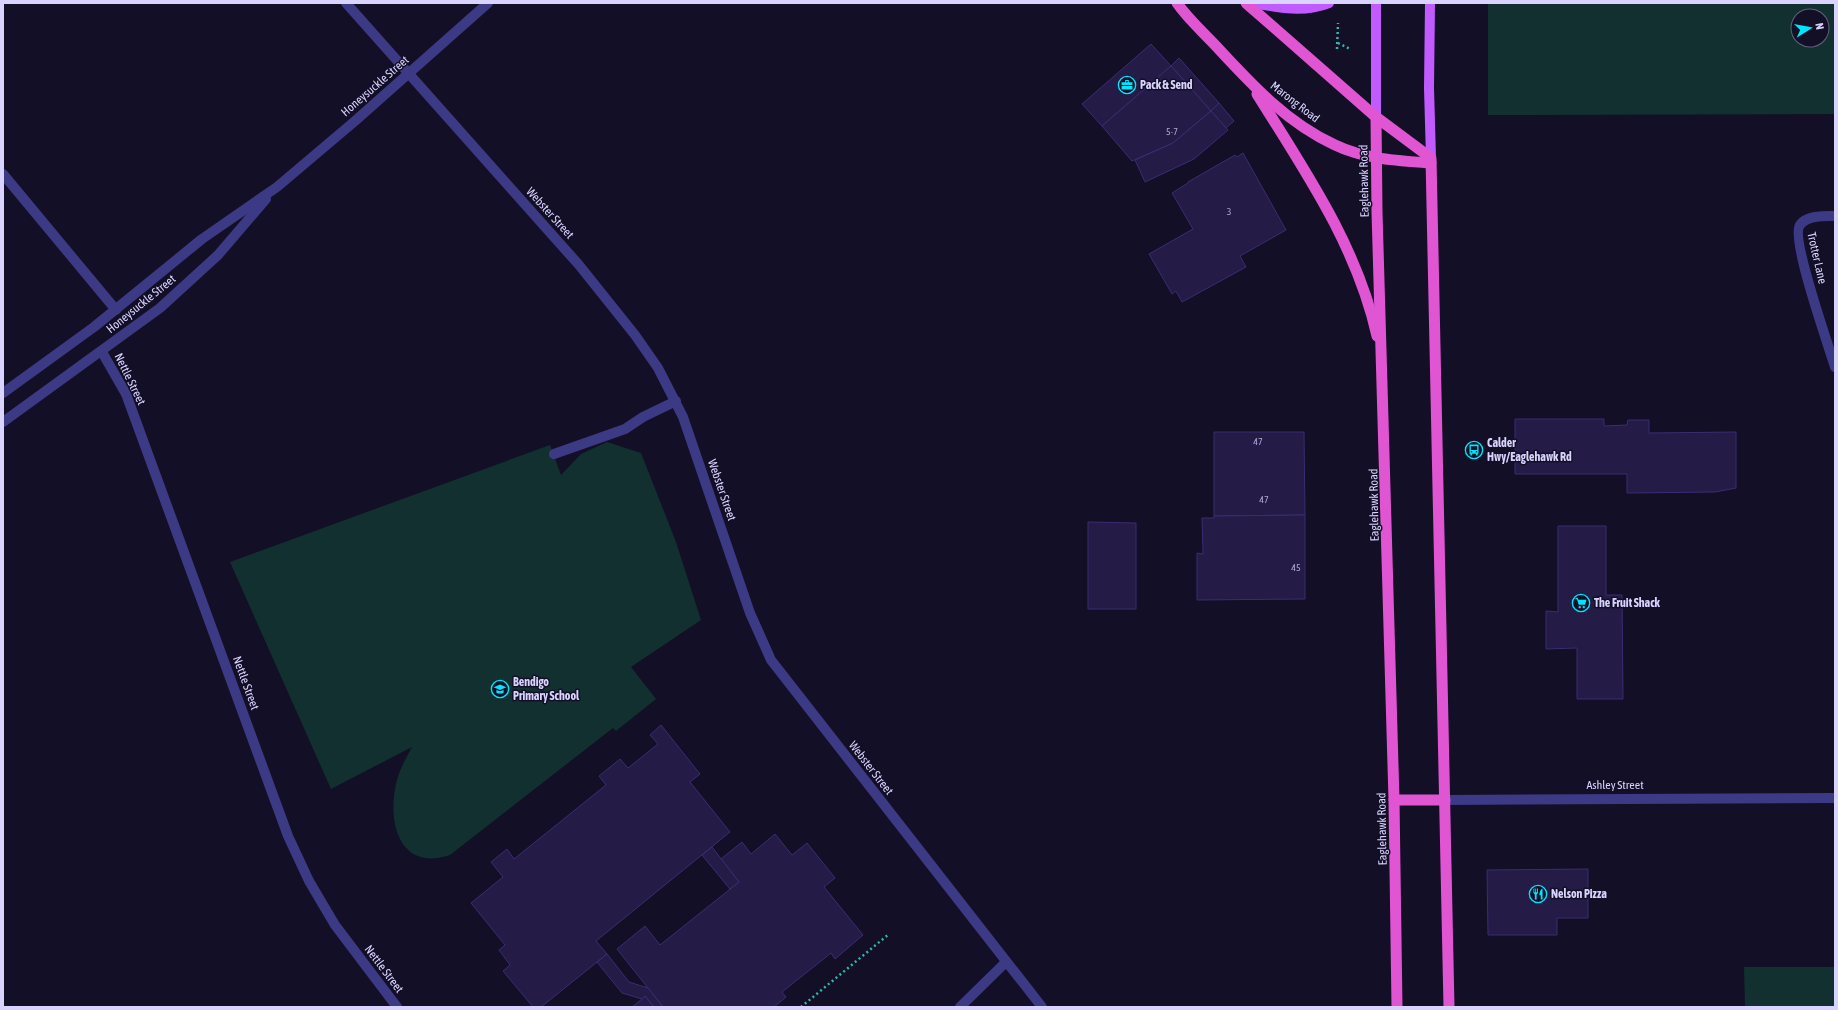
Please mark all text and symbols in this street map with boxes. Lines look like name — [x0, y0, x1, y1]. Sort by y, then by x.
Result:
north arrow — [1790, 8, 1830, 48]
text: N — [1813, 22, 1826, 30]
street label: Honeysuckle Street — [338, 52, 412, 119]
office icon: Pack & Send — [1117, 75, 1137, 95]
place label: Pack & Send — [1140, 78, 1193, 92]
street label: Marong Road — [1268, 79, 1322, 125]
house number: 5-7 — [1166, 126, 1178, 137]
street label: Eaglehawk Road — [1356, 145, 1372, 217]
street label: Webster Street — [523, 185, 577, 242]
house number: 3 — [1227, 206, 1232, 217]
street label: Trotter Lane — [1804, 231, 1830, 285]
street label: Honeysuckle Street — [104, 271, 179, 336]
street label: Nettle Street — [111, 351, 149, 408]
house number: 47 — [1253, 436, 1263, 447]
place label: Calder Hwy/Eaglehawk Rd — [1487, 436, 1572, 464]
bus stop icon: Calder Hwy/Eaglehawk Rd — [1464, 440, 1484, 460]
street label: Webster Street — [705, 457, 739, 523]
street label: Eaglehawk Road — [1366, 469, 1382, 541]
house number: 47 — [1259, 494, 1269, 505]
house number: 45 — [1291, 562, 1301, 573]
supermarket icon: The Fruit Shack — [1571, 593, 1591, 613]
place label: The Fruit Shack — [1594, 596, 1661, 610]
street label: Nettle Street — [230, 654, 262, 712]
place label: Bendigo Primary School — [513, 675, 580, 703]
school or university icon: Bendigo Primary School — [490, 679, 510, 699]
street label: Webster Street — [846, 738, 897, 798]
street label: Ashley Street — [1586, 778, 1644, 792]
street label: Eaglehawk Road — [1374, 793, 1390, 865]
restaurant icon: Nelson Pizza — [1528, 884, 1548, 904]
place label: Nelson Pizza — [1551, 887, 1607, 901]
street label: Nettle Street — [362, 942, 407, 996]

